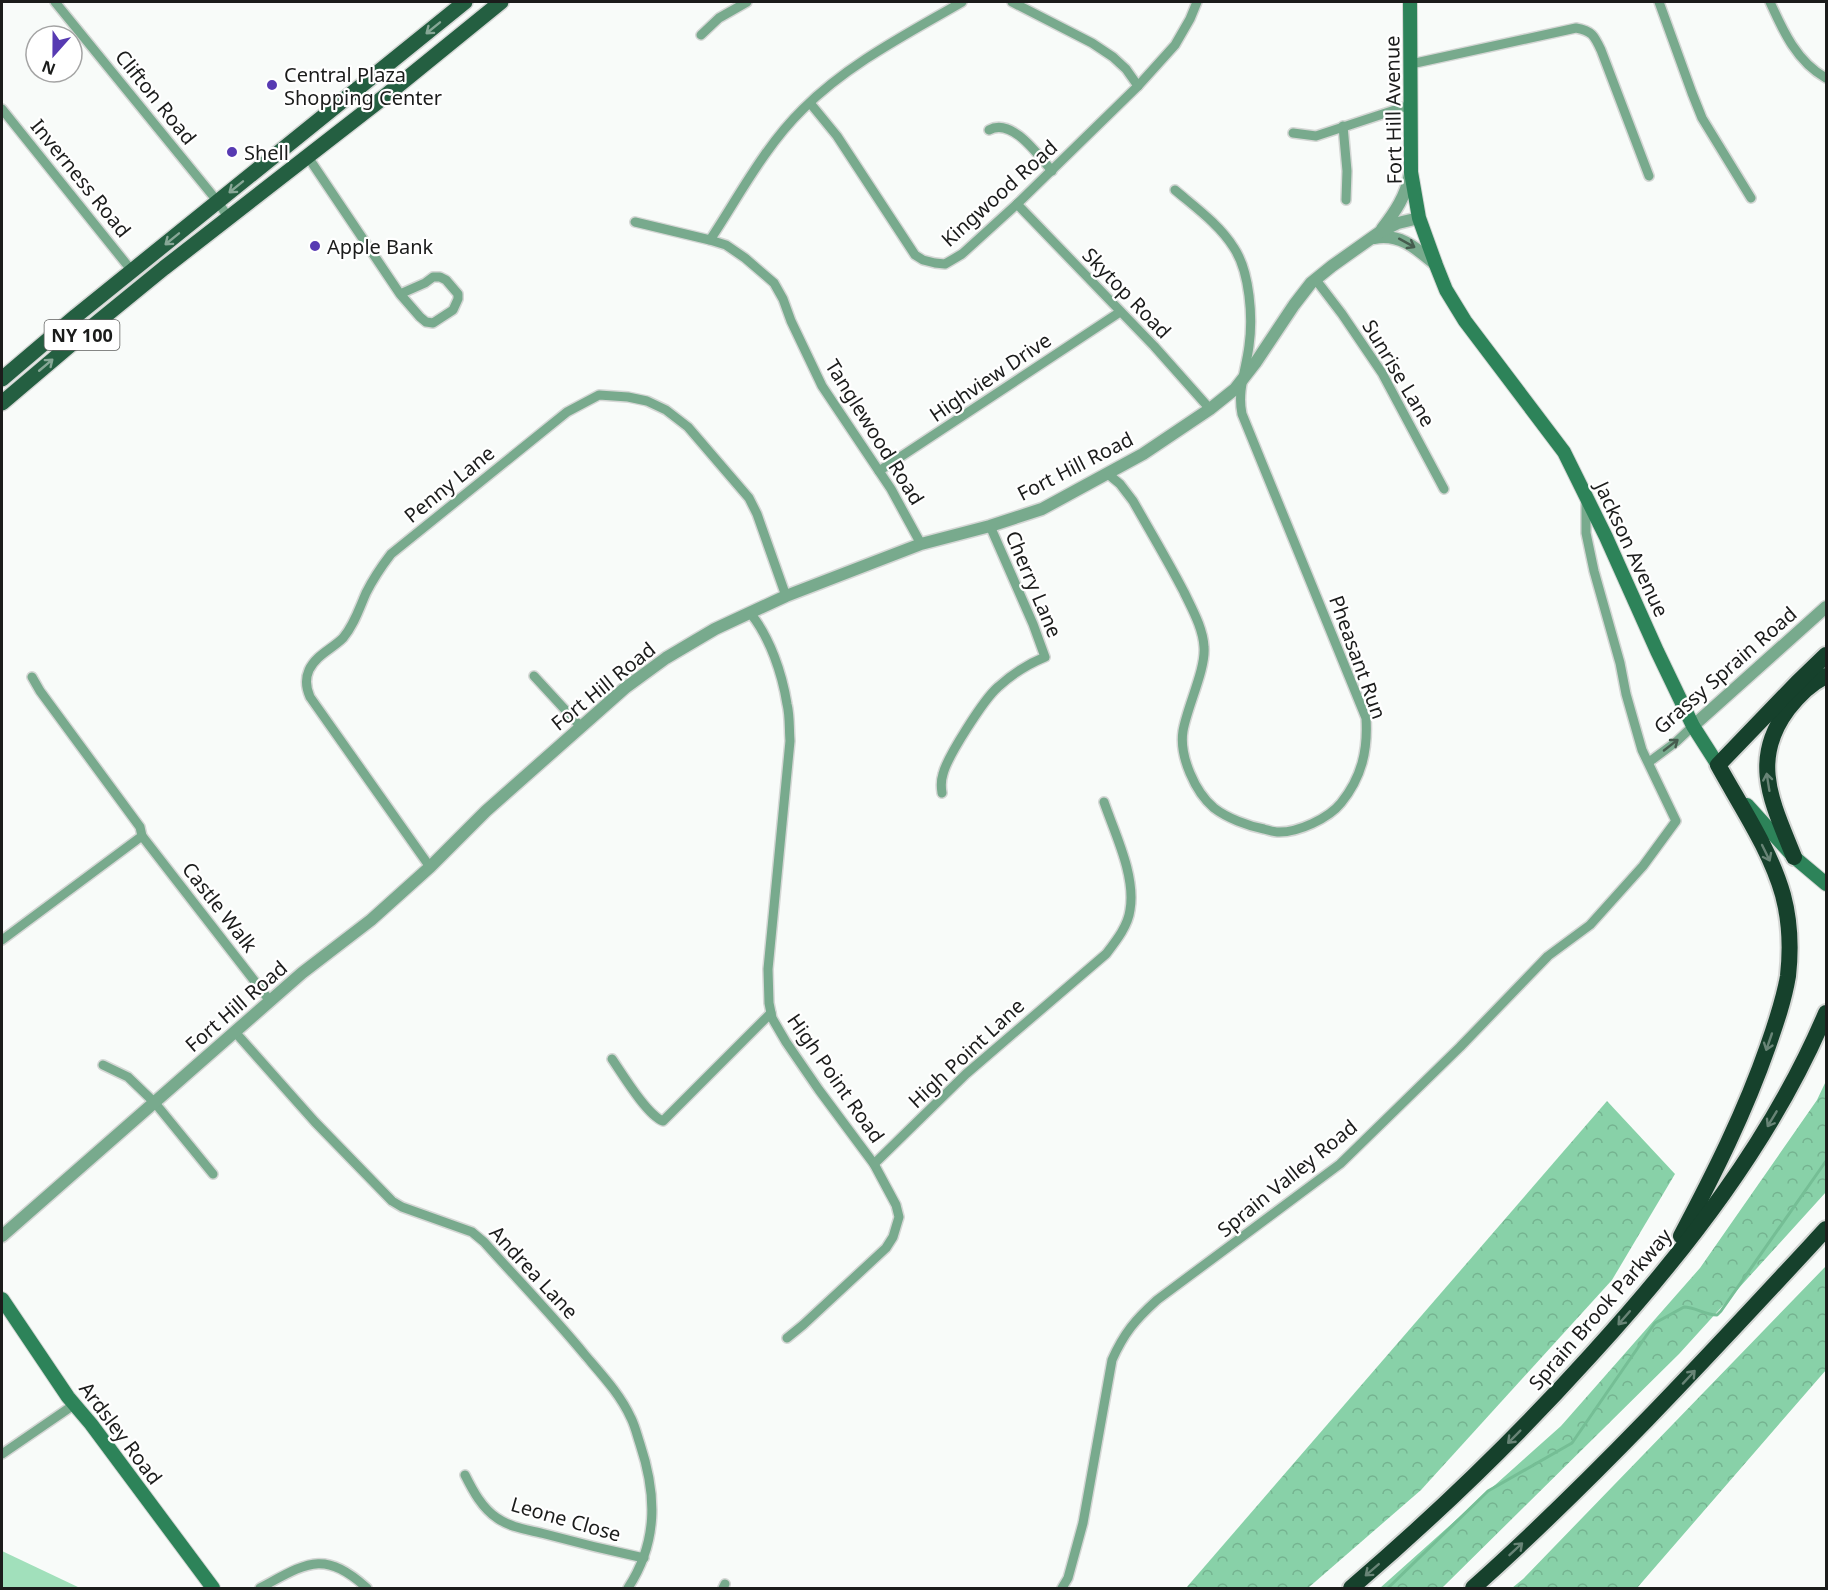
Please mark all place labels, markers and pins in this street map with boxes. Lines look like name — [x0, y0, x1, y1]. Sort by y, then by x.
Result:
place label: Central Plaza Shopping Center — [284, 61, 442, 111]
marker: Central Plaza Shopping Center — [265, 78, 279, 92]
place label: Shell — [244, 139, 289, 166]
marker: Shell — [225, 145, 239, 159]
place label: Apple Bank — [327, 233, 434, 260]
marker: Apple Bank — [308, 239, 322, 253]

